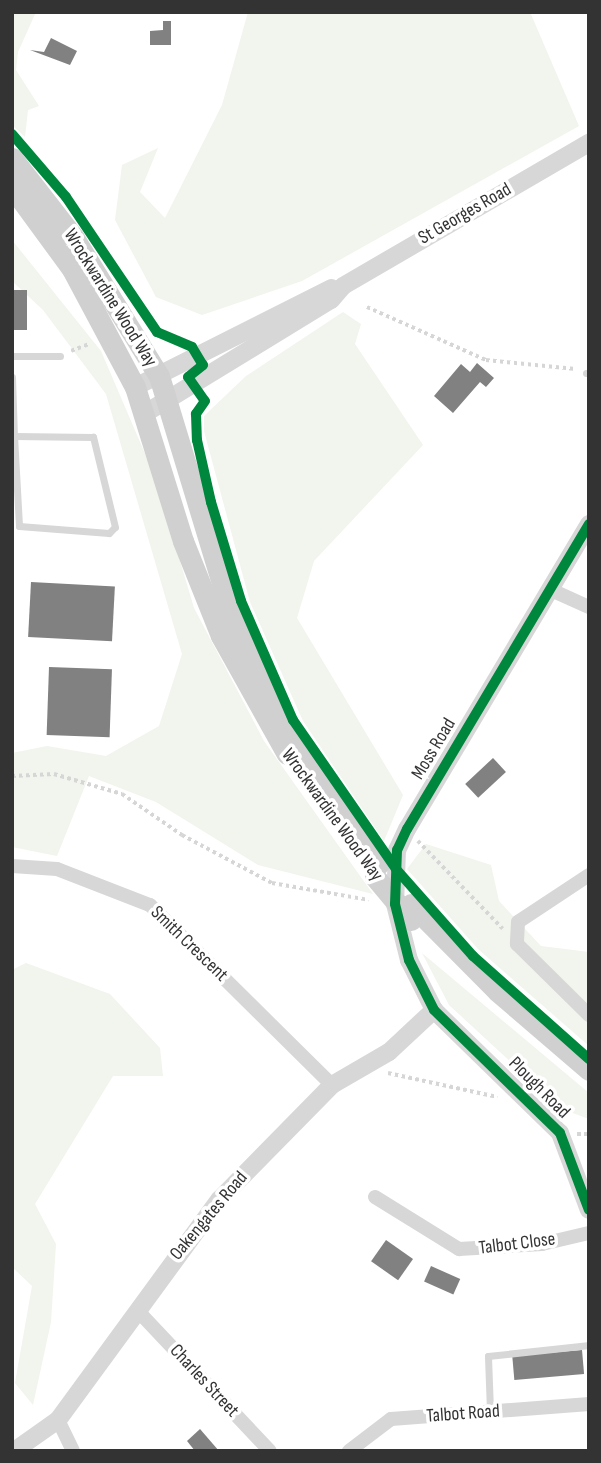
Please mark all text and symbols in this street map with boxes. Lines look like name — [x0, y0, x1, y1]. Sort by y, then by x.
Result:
street label: St Georges Road — [414, 178, 516, 250]
street label: Wrockwardine Wood Way — [58, 225, 162, 371]
street label: Moss Road — [407, 714, 461, 784]
street label: Wrockwardine Wood Way — [276, 744, 388, 886]
street label: Smith Crescent — [146, 901, 232, 987]
street label: Plough Road — [503, 1052, 575, 1124]
street label: Oakengates Road — [165, 1167, 253, 1265]
street label: Talbot Close — [477, 1228, 557, 1260]
street label: Charles Street — [165, 1340, 243, 1422]
street label: Talbot Road — [426, 1400, 500, 1428]

